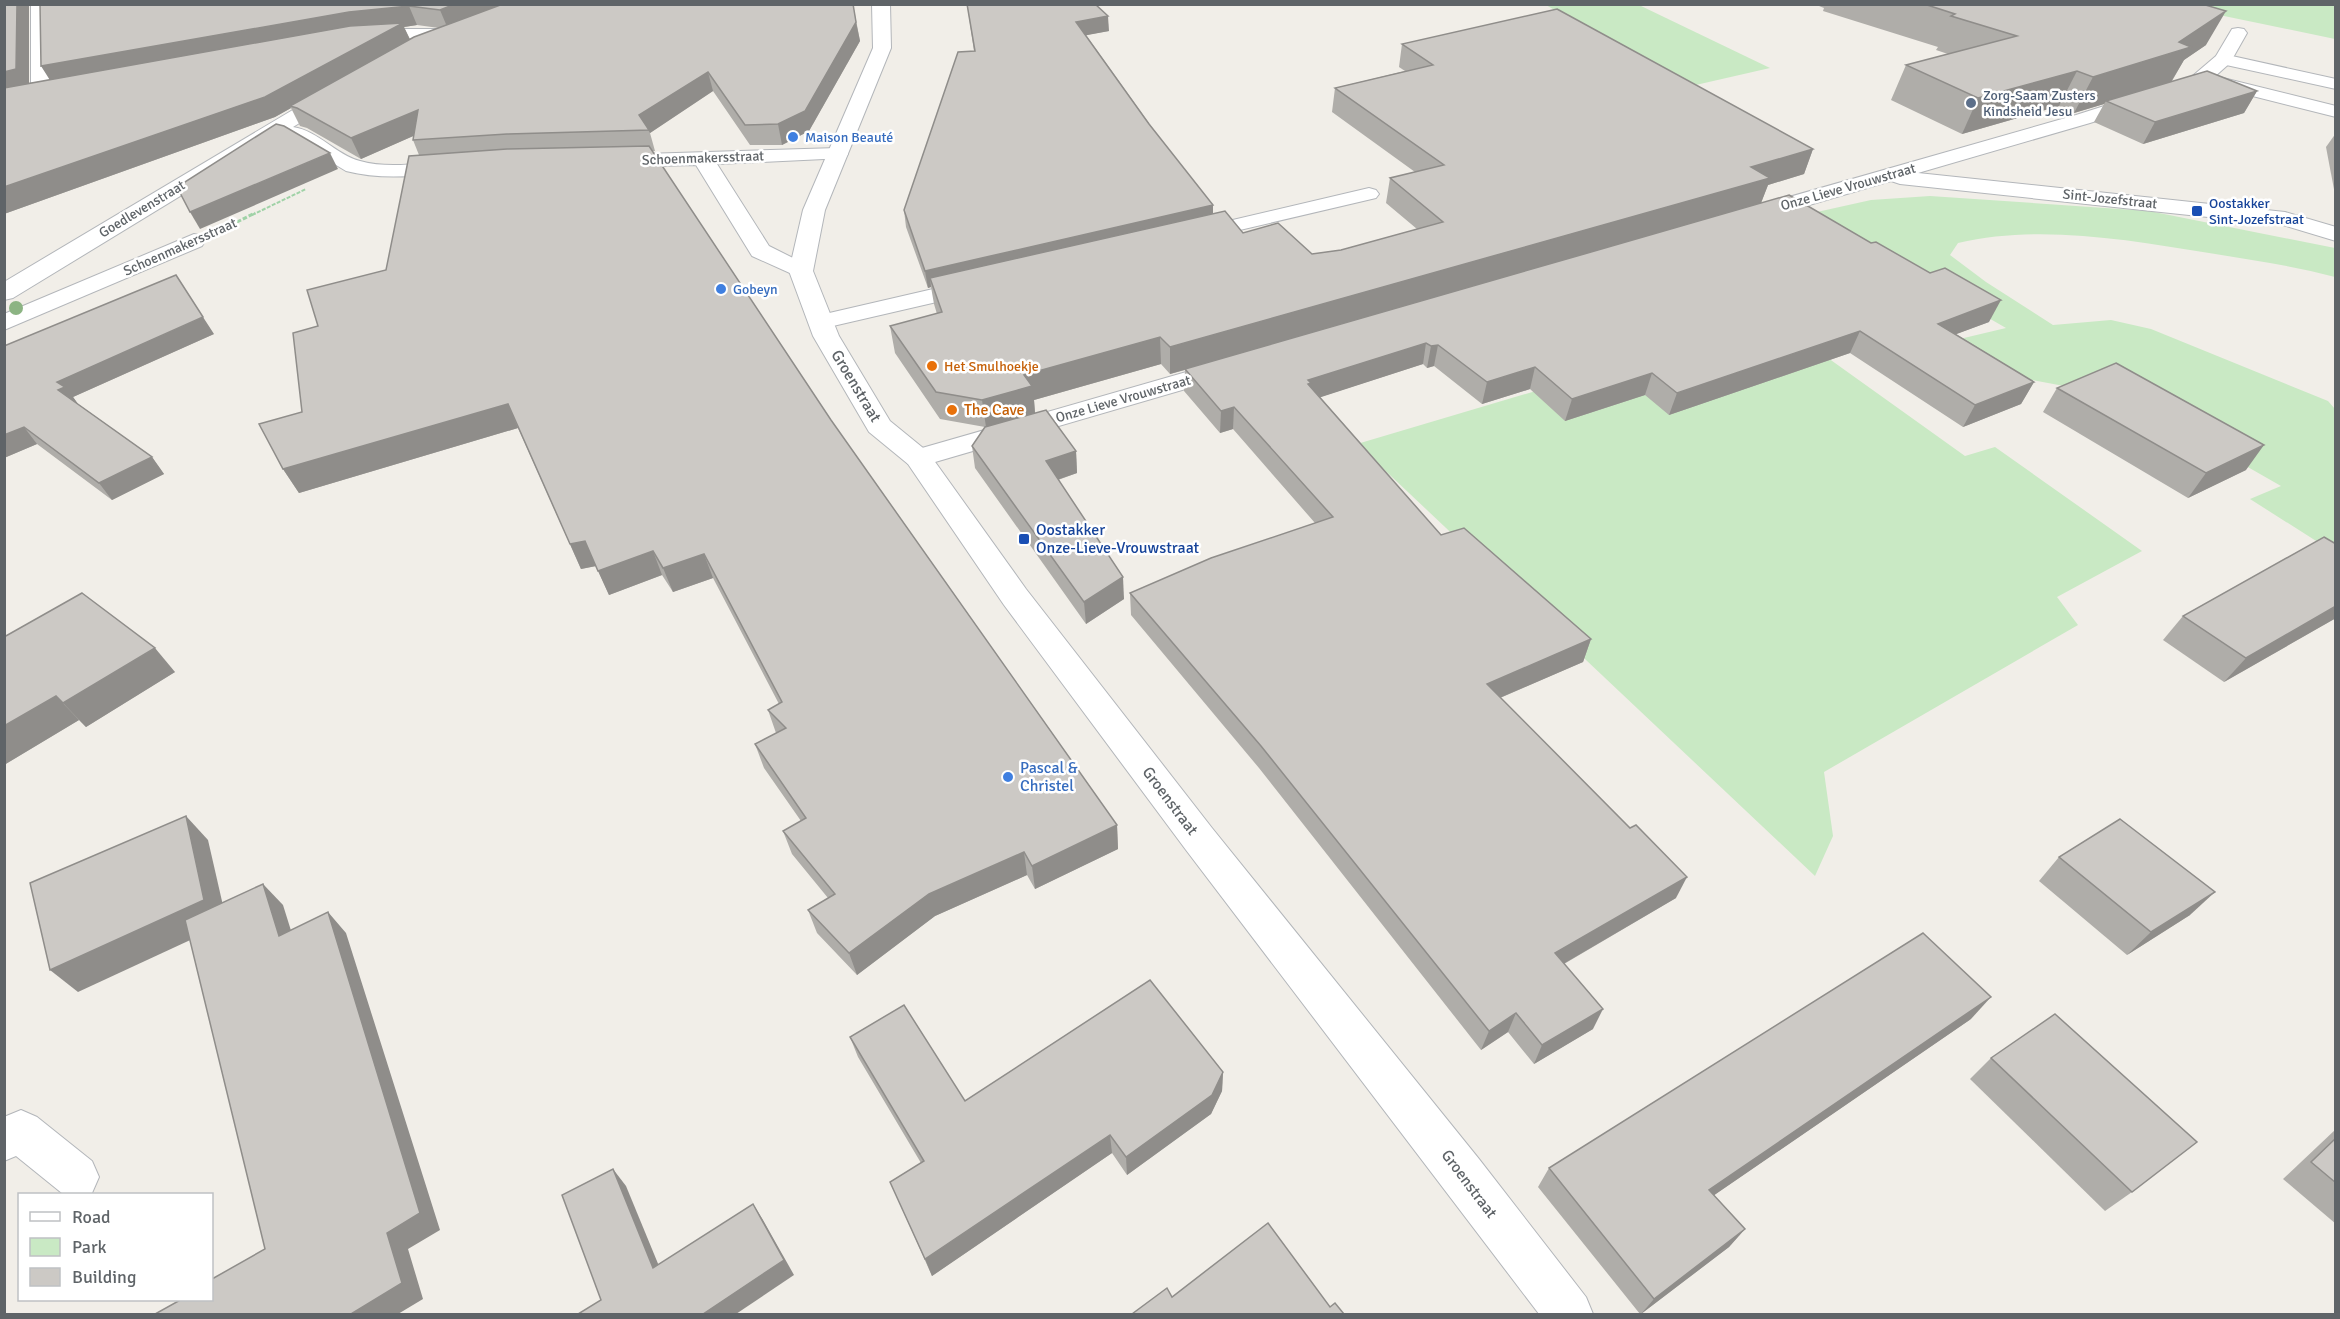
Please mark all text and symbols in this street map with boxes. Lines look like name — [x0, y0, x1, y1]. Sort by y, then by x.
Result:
place label: Zorg-Saam Zusters Kindsheid Jesu — [1983, 87, 2096, 120]
marker: Zorg-Saam Zusters Kindsheid Jesu — [1964, 96, 1978, 110]
place label: Maison Beauté — [805, 129, 893, 146]
marker: Maison Beauté — [786, 130, 800, 144]
street label: Schoenmakersstraat — [642, 147, 764, 169]
street label: Onze Lieve Vrouwstraat — [1779, 160, 1918, 214]
street label: Goedlevenstraat — [96, 177, 188, 241]
street label: Sint-Jozefstraat — [2062, 186, 2158, 212]
place label: Oostakker Sint-Jozefstraat — [2209, 195, 2304, 228]
marker: Oostakker Sint-Jozefstraat — [2190, 204, 2204, 218]
street label: Schoenmakersstraat — [121, 214, 239, 280]
place label: Gobeyn — [733, 281, 778, 298]
marker: Gobeyn — [714, 282, 728, 296]
street label: Groenstraat — [827, 346, 886, 426]
place label: Het Smulhoekje — [944, 358, 1039, 375]
marker: Het Smulhoekje — [925, 359, 939, 373]
street label: Onze Lieve Vrouwstraat — [1054, 372, 1193, 426]
place label: The Cave — [964, 400, 1025, 420]
marker: The Cave — [945, 403, 959, 417]
place label: Oostakker Onze-Lieve-Vrouwstraat — [1036, 520, 1200, 558]
marker: Oostakker Onze-Lieve-Vrouwstraat — [1017, 532, 1031, 546]
place label: Pascal & Christel — [1020, 758, 1078, 796]
street label: Groenstraat — [1138, 763, 1203, 840]
marker: Pascal & Christel — [1001, 770, 1015, 784]
street label: Groenstraat — [1437, 1146, 1502, 1223]
legend — [18, 1193, 213, 1301]
text: Road — [72, 1206, 111, 1228]
text: Park — [72, 1236, 107, 1258]
text: Building — [72, 1266, 136, 1288]

